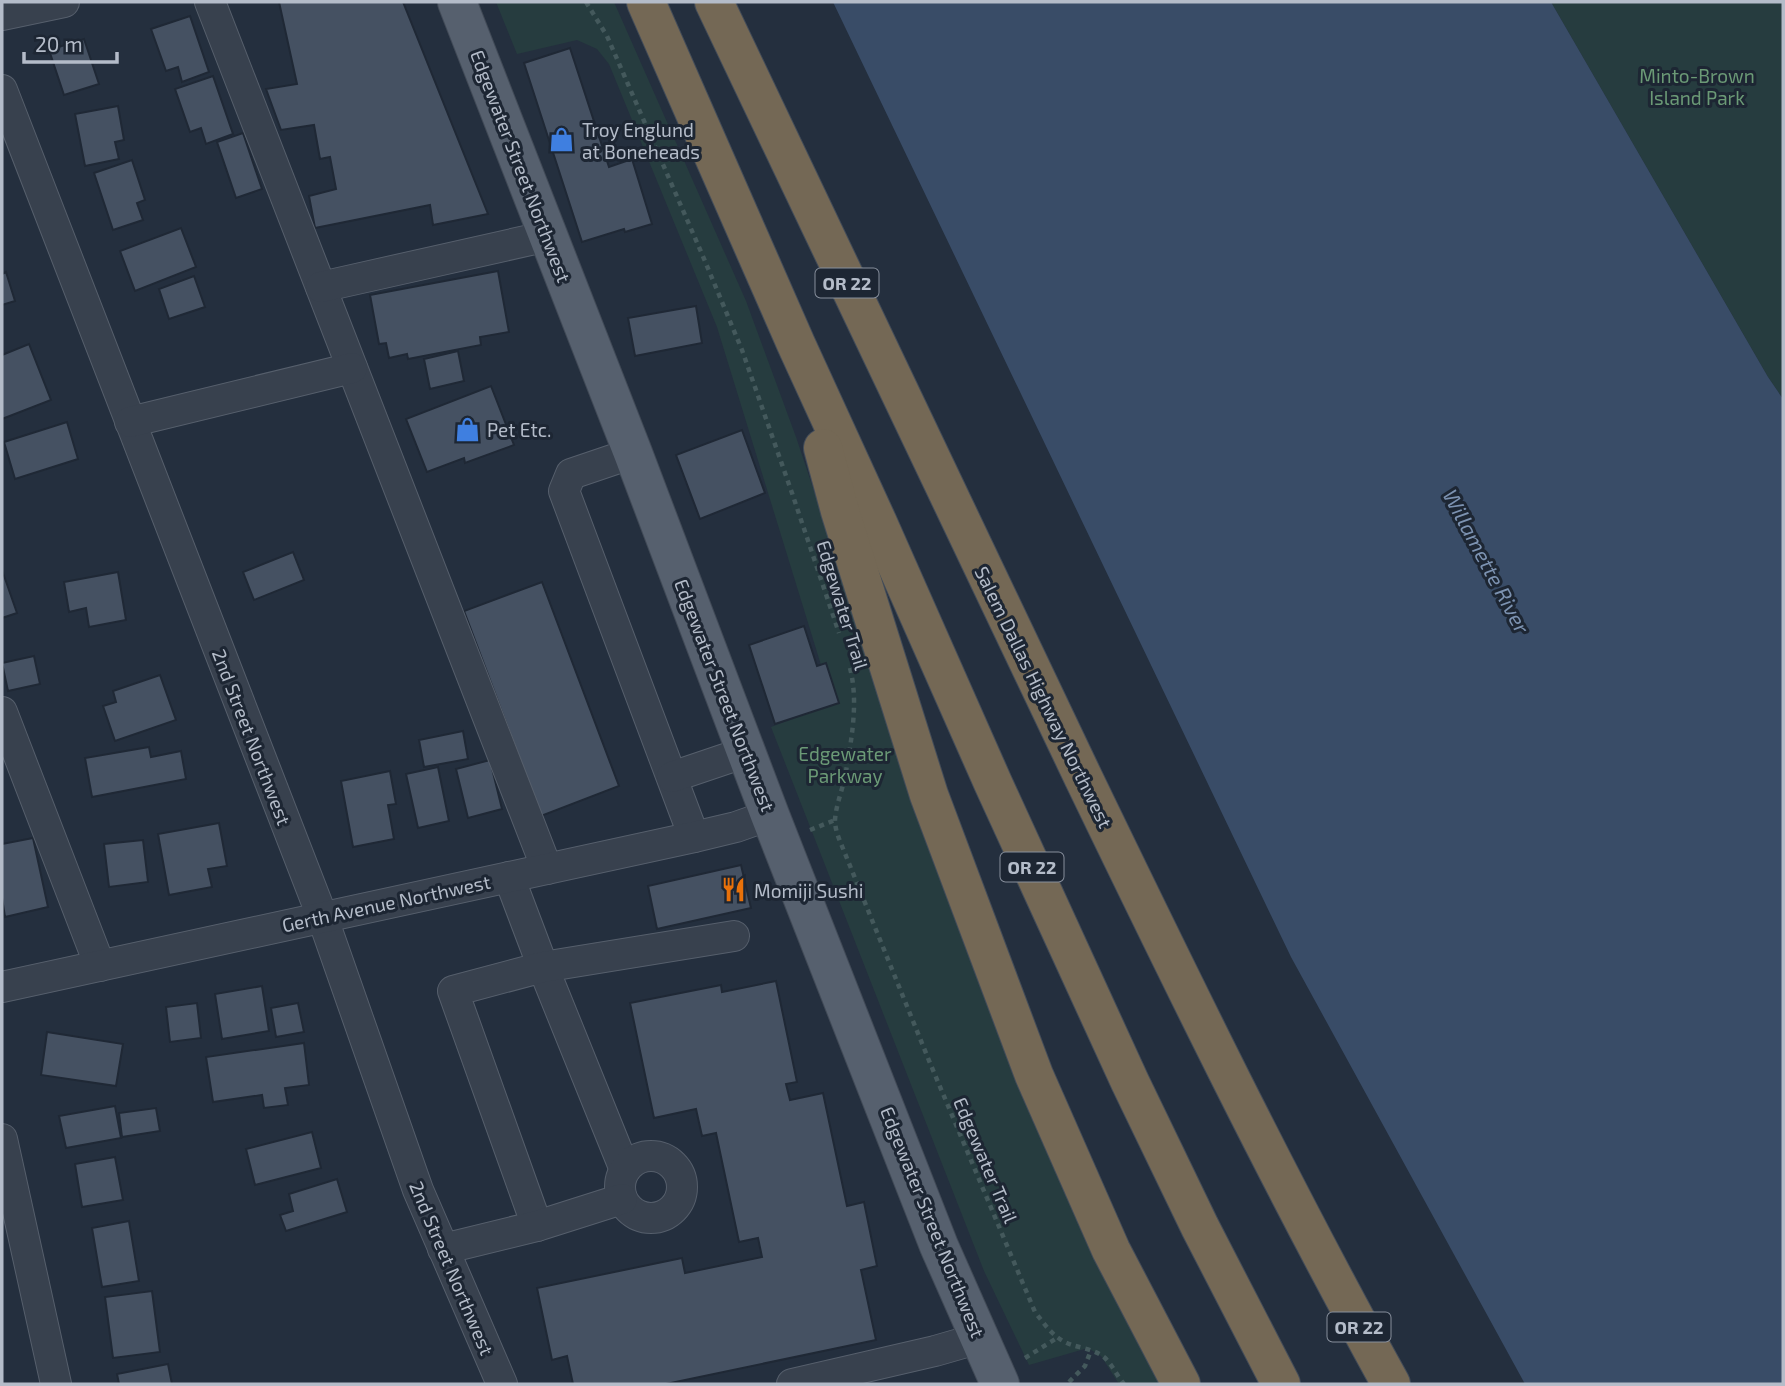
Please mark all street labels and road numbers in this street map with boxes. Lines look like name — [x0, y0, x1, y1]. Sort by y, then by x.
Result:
street label: Edgewater Street Northwest — [466, 47, 576, 285]
road number: OR 22 — [816, 268, 878, 298]
street label: Edgewater Trail — [812, 537, 874, 673]
street label: Salem Dallas Highway Northwest — [970, 562, 1118, 832]
street label: Edgewater Street Northwest — [670, 576, 780, 814]
street label: 2nd Street Northwest — [208, 646, 296, 828]
road number: OR 22 — [1000, 852, 1064, 882]
street label: Gerth Avenue Northwest — [280, 870, 492, 936]
street label: Edgewater Trail — [949, 1094, 1023, 1227]
street label: Edgewater Street Northwest — [876, 1103, 990, 1341]
street label: 2nd Street Northwest — [405, 1178, 499, 1358]
road number: OR 22 — [1328, 1312, 1390, 1342]

